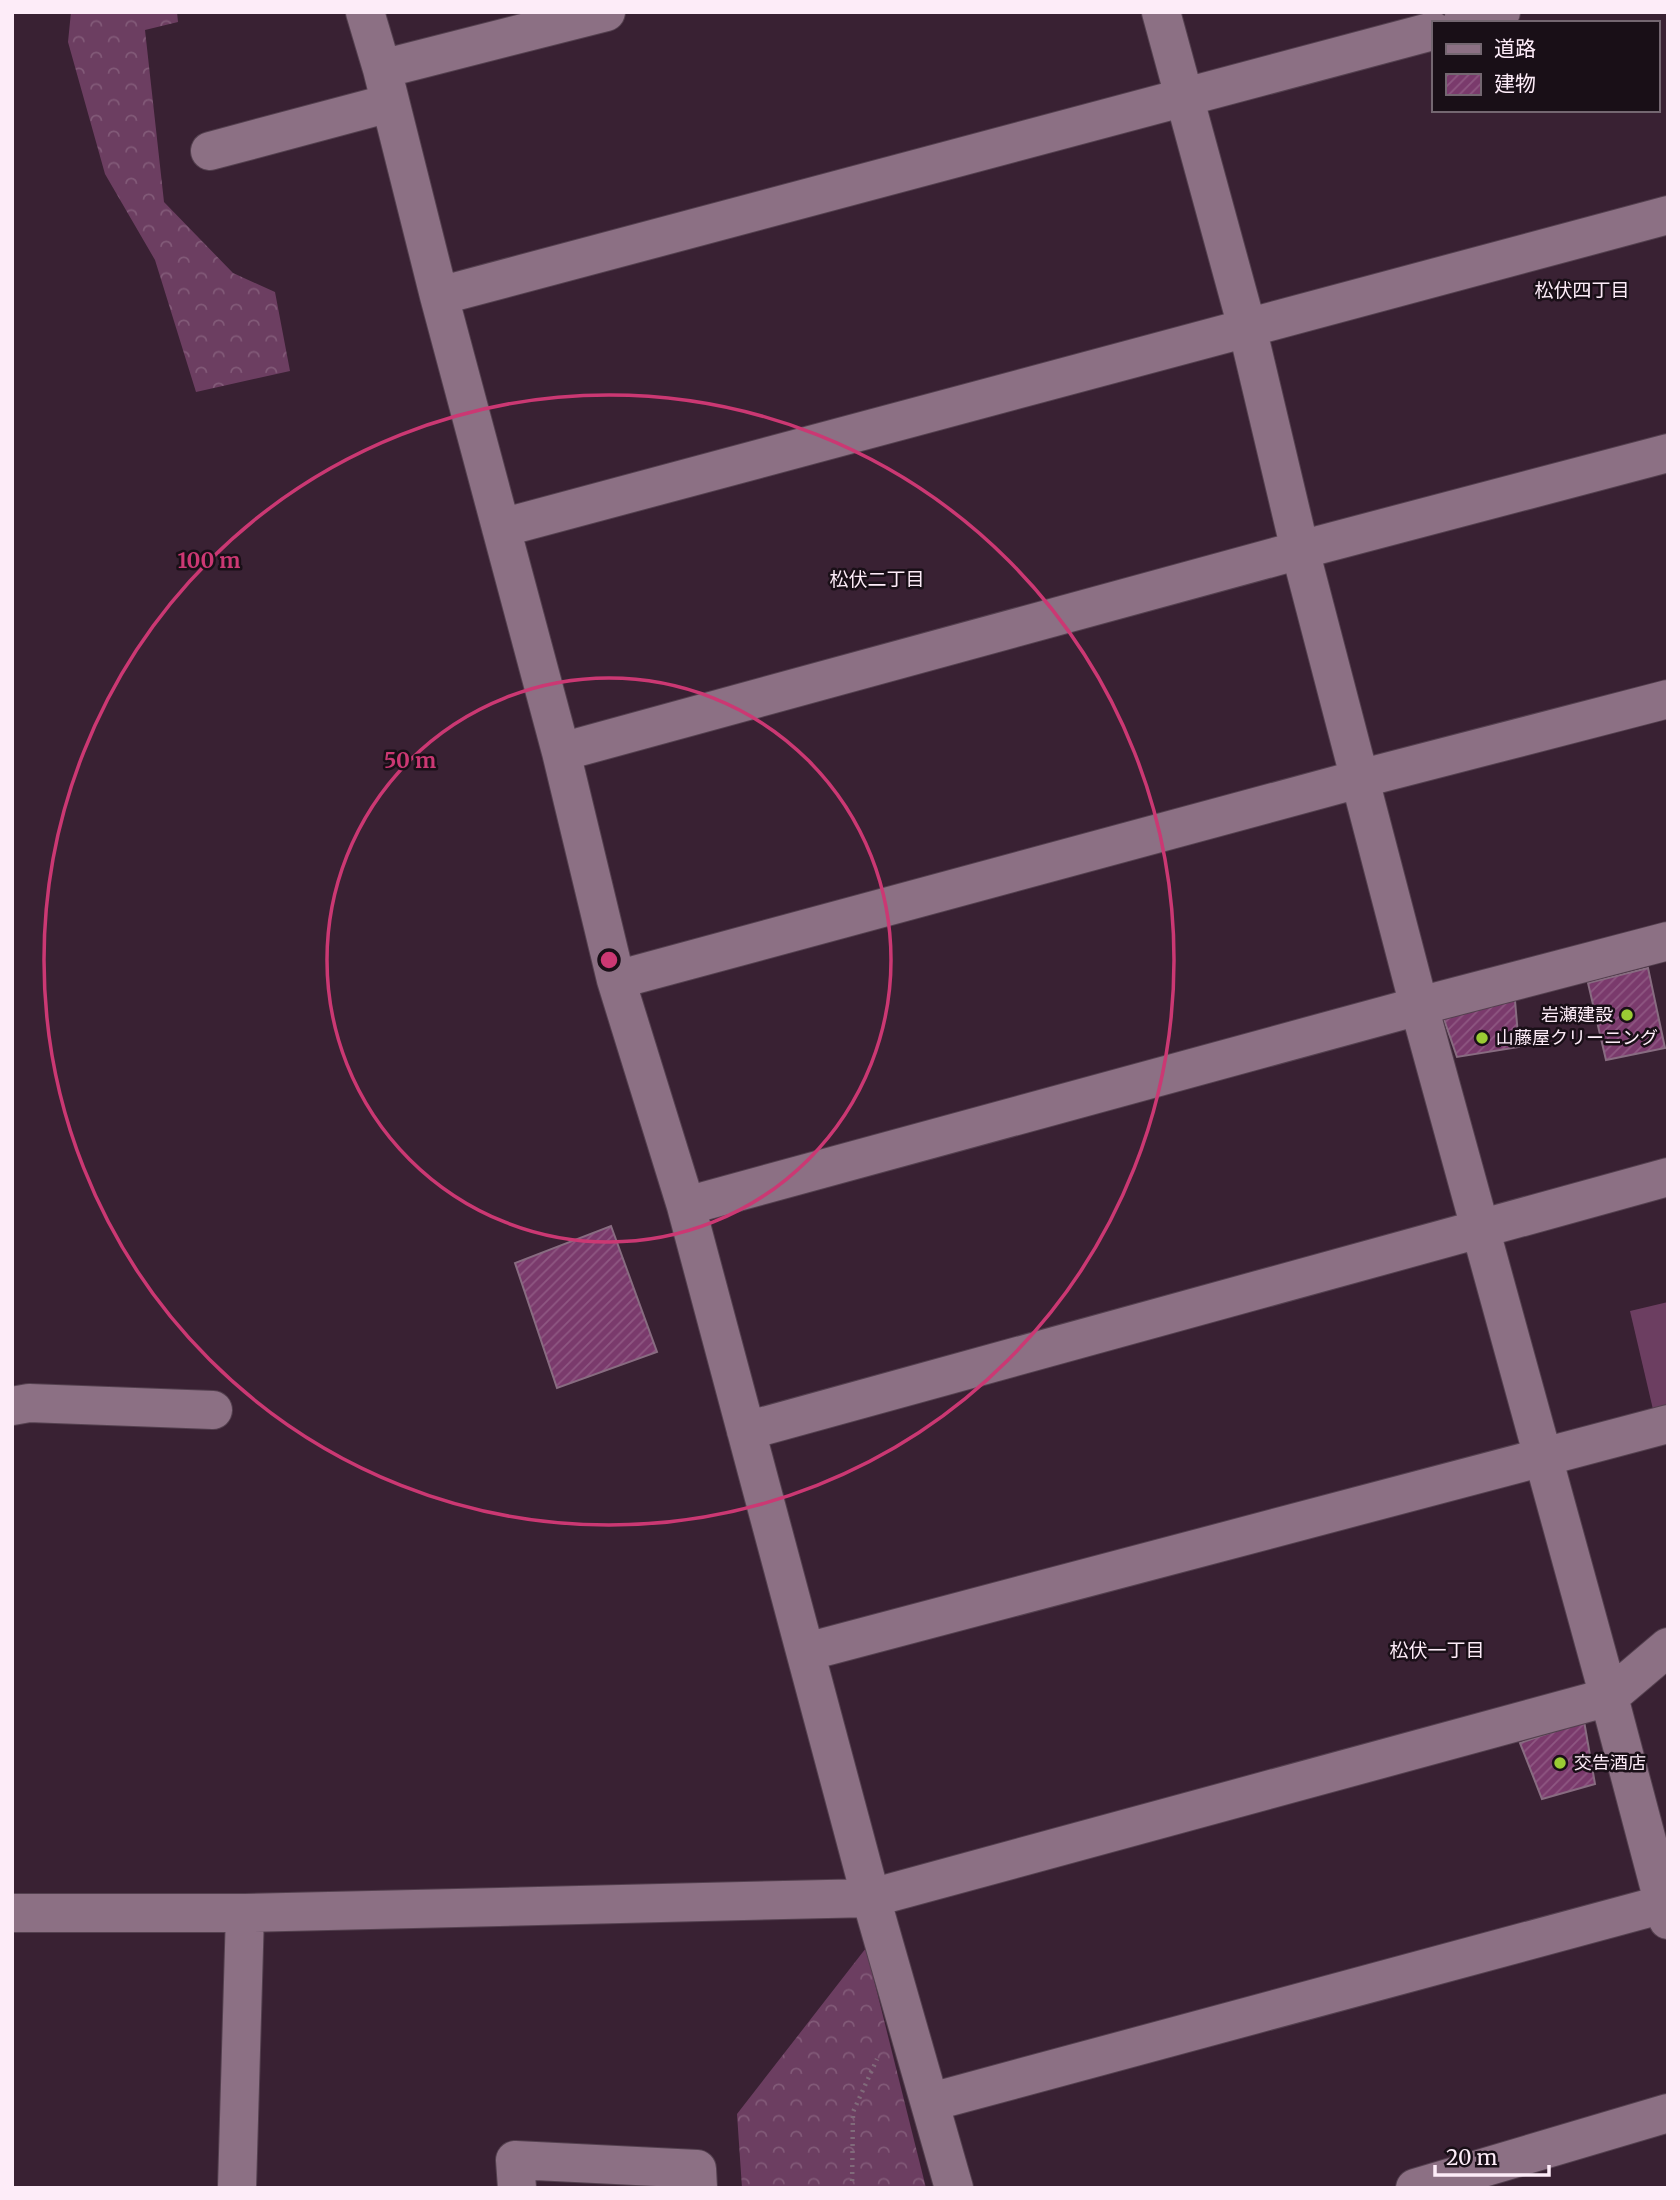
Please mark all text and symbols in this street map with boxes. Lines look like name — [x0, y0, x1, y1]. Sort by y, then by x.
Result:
legend — [1432, 21, 1659, 112]
text: 道路 — [1494, 35, 1536, 62]
text: 建物 — [1494, 70, 1536, 97]
district label: 松伏四丁目 — [1534, 278, 1630, 302]
text: 100 m — [178, 547, 240, 574]
district label: 松伏二丁目 — [829, 567, 925, 591]
text: 50 m — [384, 747, 436, 774]
centre of rings — [597, 948, 621, 972]
place label: 岩瀬建設 — [1541, 1003, 1613, 1026]
marker: 岩瀬建設 — [1619, 1007, 1635, 1023]
place label: 山藤屋クリーニング — [1496, 1026, 1658, 1049]
marker: 山藤屋クリーニング — [1474, 1030, 1490, 1046]
district label: 松伏一丁目 — [1389, 1638, 1485, 1662]
place label: 交告酒店 — [1574, 1751, 1646, 1774]
marker: 交告酒店 — [1552, 1755, 1568, 1771]
scale bar — [1435, 2134, 1549, 2178]
text: 20 m — [1446, 2144, 1498, 2171]

